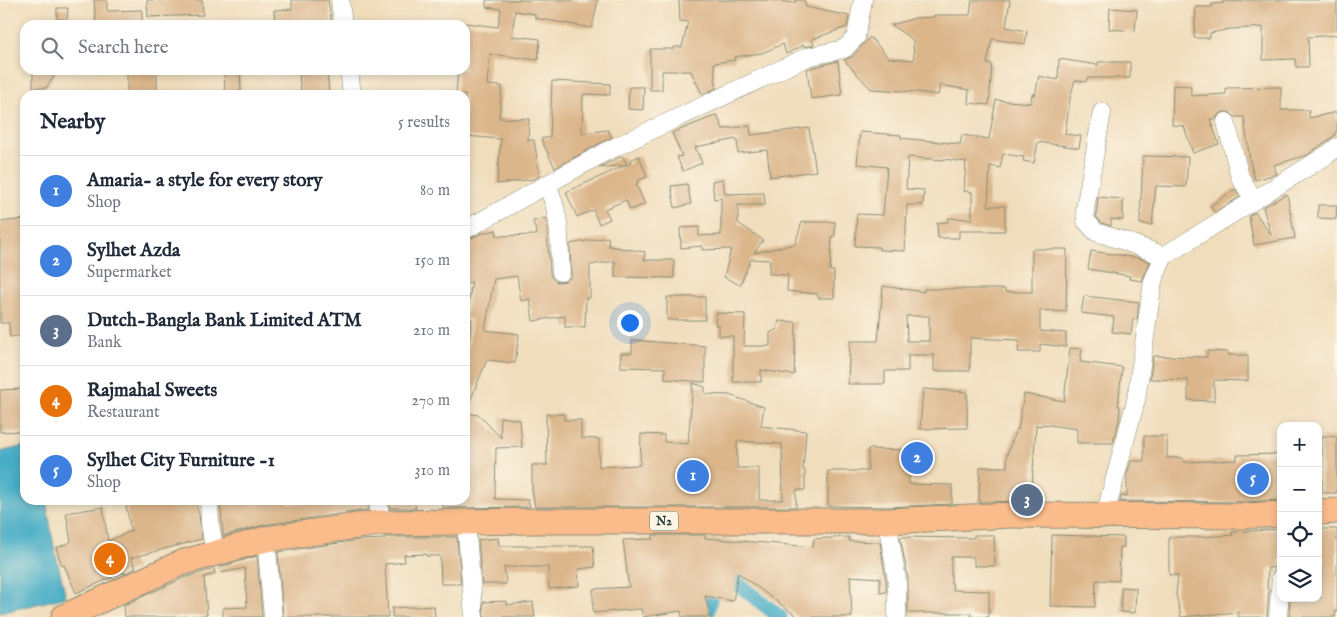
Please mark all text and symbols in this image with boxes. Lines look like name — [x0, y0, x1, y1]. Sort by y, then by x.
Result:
search box — [20, 20, 470, 75]
icon: search — [38, 34, 66, 62]
text: Search here — [78, 36, 169, 60]
text: Nearby — [40, 109, 105, 136]
text: 5 results — [398, 113, 450, 133]
text: Amaria- a style for every story — [87, 169, 323, 193]
text: 1 — [53, 181, 59, 201]
text: 80 m — [420, 181, 450, 201]
text: Shop — [87, 193, 121, 213]
text: Sylhet Azda — [87, 239, 180, 263]
text: 2 — [52, 251, 60, 271]
text: 150 m — [415, 251, 450, 271]
text: Supermarket — [87, 263, 172, 283]
text: Dutch-Bangla Bank Limited ATM — [87, 309, 362, 333]
your location — [617, 310, 643, 336]
text: 3 — [53, 321, 59, 341]
text: 210 m — [413, 321, 450, 341]
text: Bank — [87, 333, 122, 353]
text: Rajmahal Sweets — [87, 379, 217, 403]
text: 4 — [52, 391, 60, 411]
text: 270 m — [411, 391, 450, 411]
text: Restaurant — [87, 403, 160, 423]
map controls — [1277, 422, 1322, 602]
button: + — [1277, 422, 1322, 467]
pin: 2 — [901, 439, 933, 477]
text: Sylhet City Furniture -1 — [87, 449, 275, 473]
pin: 1 — [677, 457, 709, 495]
pin: 5 — [1237, 460, 1269, 498]
text: 5 — [53, 461, 59, 481]
text: 310 m — [414, 461, 450, 481]
button: − — [1277, 467, 1322, 512]
text: Shop — [87, 473, 121, 493]
pin: 3 — [1011, 481, 1043, 519]
road number: N2 — [650, 512, 678, 530]
button: locate — [1277, 512, 1322, 557]
pin: 4 — [94, 540, 126, 578]
button: layers — [1277, 557, 1322, 602]

